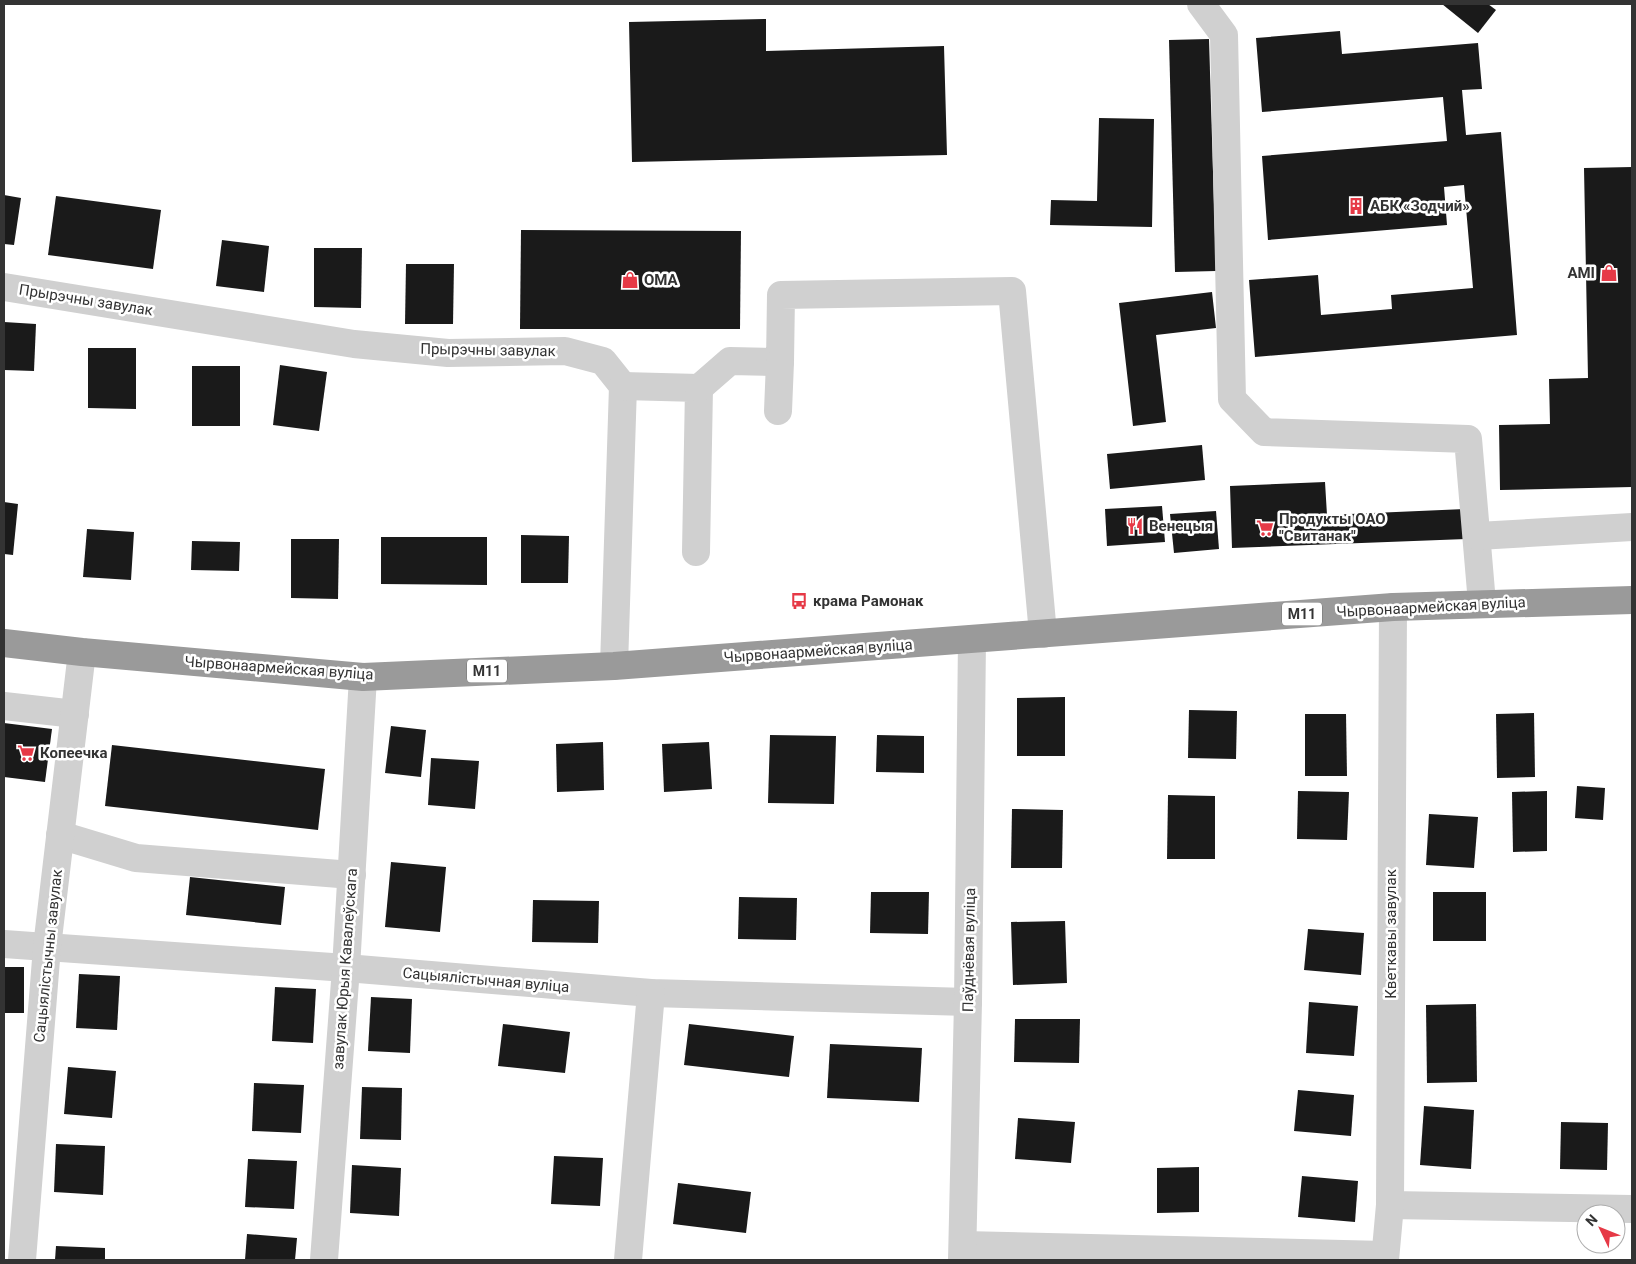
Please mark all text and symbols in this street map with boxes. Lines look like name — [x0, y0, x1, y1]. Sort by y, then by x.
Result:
building icon: АБК «Зодчий» — [1346, 196, 1366, 216]
place label: АБК «Зодчий» — [1370, 197, 1470, 215]
shop icon: AMI — [1599, 263, 1619, 283]
place label: AMI — [1567, 264, 1595, 282]
shop icon: ОМА — [620, 270, 640, 290]
place label: ОМА — [644, 271, 679, 289]
street label: Прырэчны завулак — [18, 281, 154, 319]
street label: Прырэчны завулак — [420, 340, 556, 360]
place label: Продукты ОАО "Свитанак" — [1279, 510, 1386, 545]
restaurant icon: Венецыя — [1125, 516, 1145, 536]
place label: Венецыя — [1149, 517, 1213, 535]
supermarket icon: Продукты ОАО "Свитанак" — [1255, 518, 1275, 538]
bus stop icon: крама Рамонак — [789, 591, 809, 611]
place label: крама Рамонак — [813, 592, 924, 610]
street label: Чырвонаармейская вуліца — [1336, 593, 1526, 621]
road number: М11 — [1282, 602, 1322, 626]
street label: Чырвонаармейская вуліца — [723, 635, 913, 667]
street label: Чырвонаармейская вуліца — [184, 652, 374, 684]
road number: М11 — [467, 659, 507, 682]
supermarket icon: Копеечка — [16, 743, 36, 763]
place label: Копеечка — [40, 744, 107, 762]
street label: завулак Юрыя Кавалеўскага — [329, 868, 361, 1070]
street label: Сацыялістычны завулак — [30, 869, 66, 1043]
street label: Кветкавы завулак — [1382, 869, 1400, 999]
street label: Паўднёвая вуліца — [959, 888, 979, 1012]
street label: Сацыялістычная вуліца — [402, 964, 570, 996]
north arrow — [1576, 1204, 1626, 1254]
text: N — [1582, 1211, 1601, 1229]

